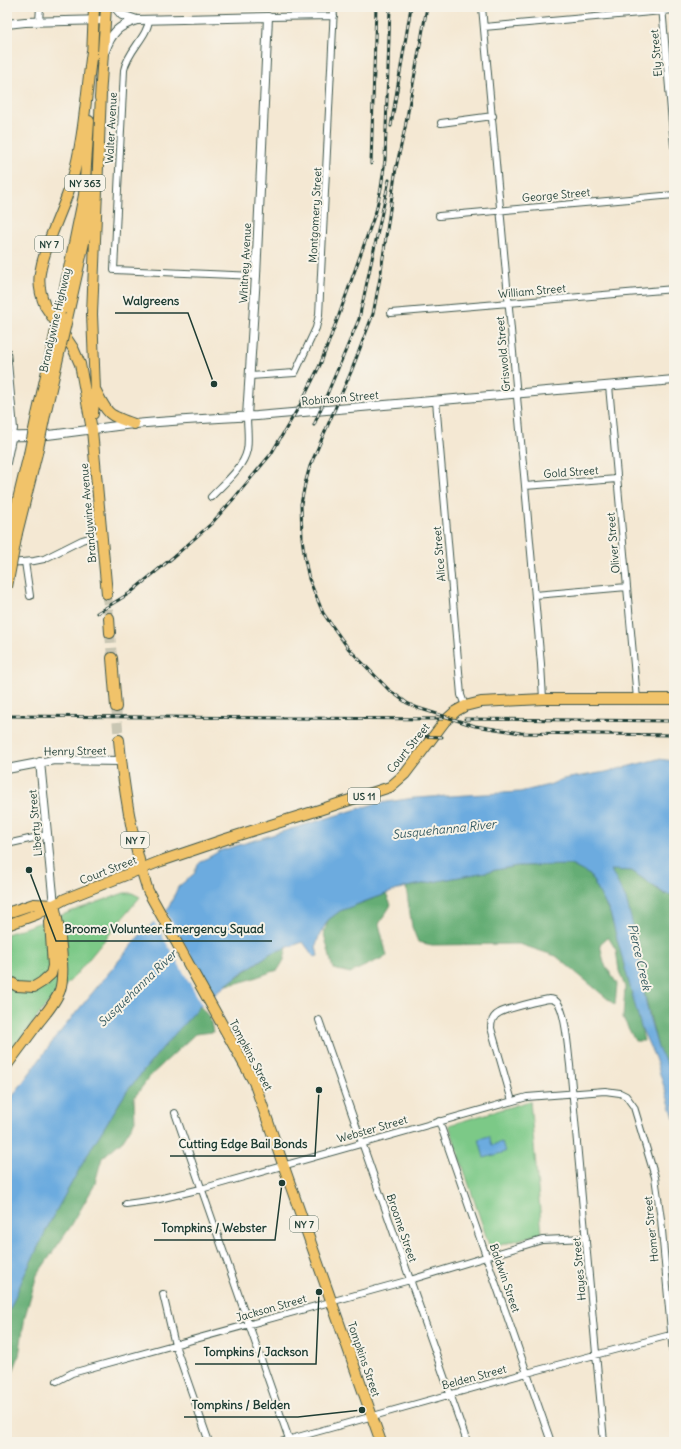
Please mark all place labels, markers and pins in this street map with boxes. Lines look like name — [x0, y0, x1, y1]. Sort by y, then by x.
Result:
callout: Walgreens — [115, 289, 188, 313]
callout: Broome Volunteer Emergency Squad — [56, 917, 272, 941]
callout: Cutting Edge Bail Bonds — [170, 1132, 315, 1156]
callout: Tompkins / Webster — [154, 1216, 275, 1240]
callout: Tompkins / Jackson — [195, 1340, 316, 1364]
callout: Tompkins / Belden — [184, 1393, 298, 1417]

